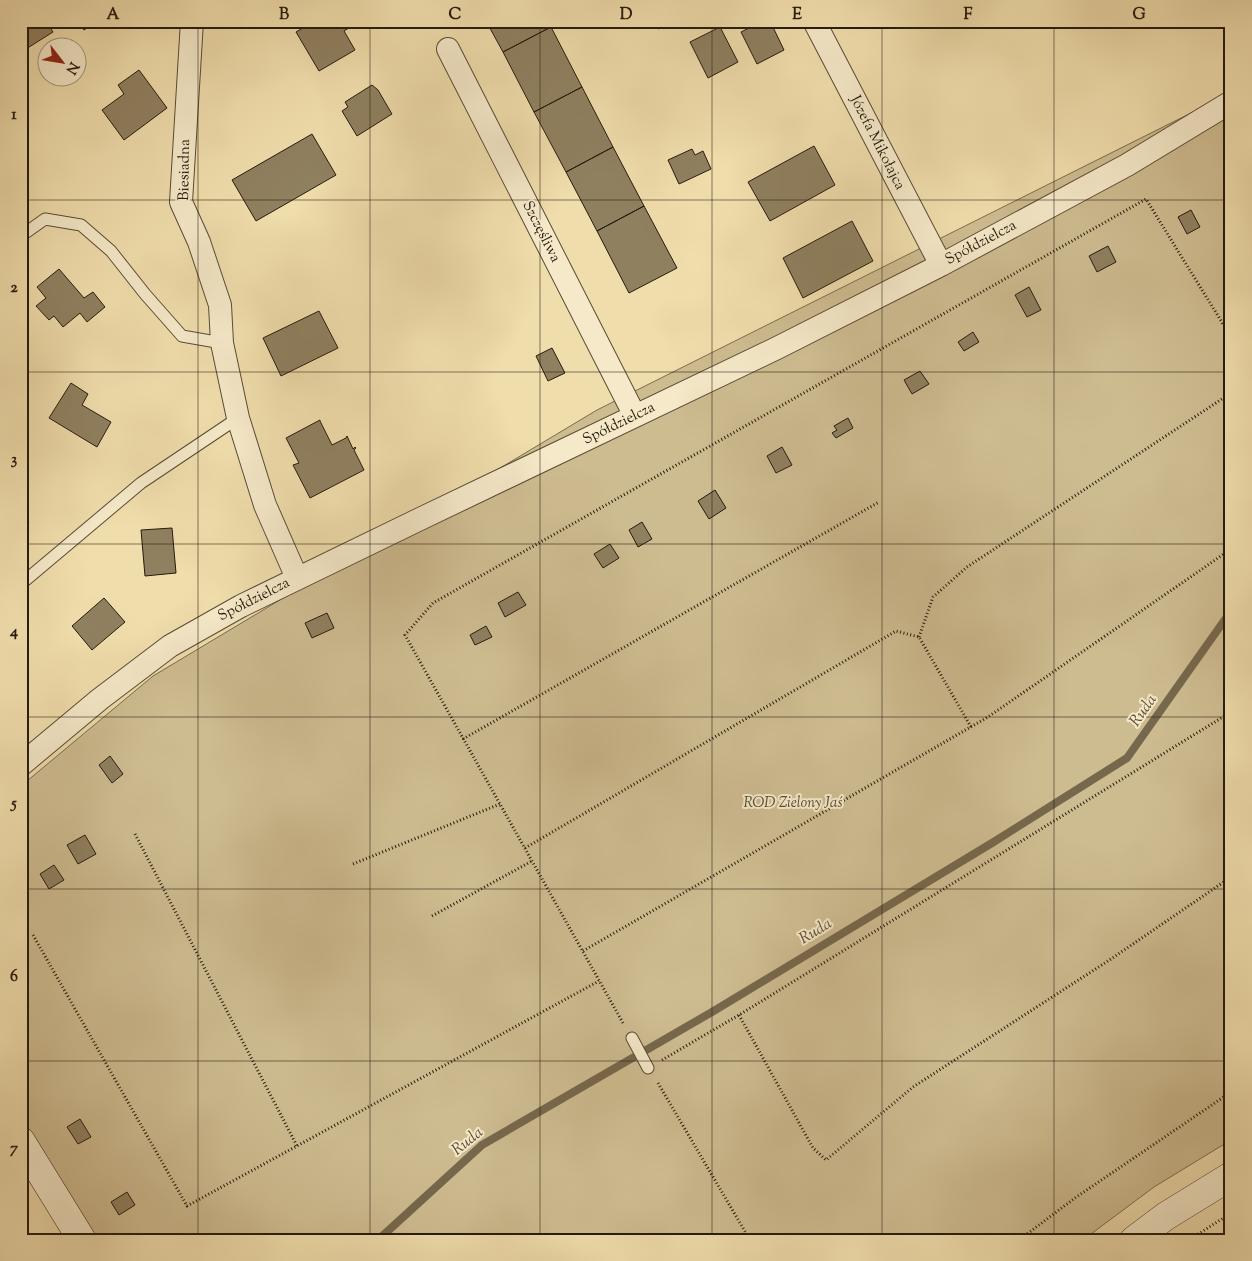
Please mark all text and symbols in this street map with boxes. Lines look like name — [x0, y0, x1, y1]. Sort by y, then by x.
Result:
text: A — [107, 4, 120, 27]
text: B — [279, 4, 289, 27]
text: C — [449, 4, 462, 27]
text: D — [620, 4, 633, 27]
text: E — [792, 4, 802, 27]
text: F — [964, 4, 973, 27]
text: G — [1132, 4, 1146, 27]
north arrow — [38, 38, 88, 88]
text: N — [60, 58, 83, 78]
street label: Józefa Mikołajca — [844, 91, 910, 194]
text: 1 — [11, 104, 17, 127]
street label: Biesiadna — [174, 139, 196, 201]
street label: Szczęśliwa — [517, 198, 565, 266]
street label: Spółdzielcza — [942, 215, 1021, 271]
text: 2 — [10, 277, 18, 300]
street label: Spółdzielcza — [579, 397, 659, 451]
text: 3 — [11, 449, 18, 472]
street label: Spółdzielcza — [214, 573, 294, 627]
text: 4 — [9, 621, 18, 644]
water label: Ruda — [1125, 690, 1163, 732]
text: 5 — [9, 793, 17, 816]
park label: ROD Zielony Jaś — [743, 793, 843, 814]
water label: Ruda — [795, 913, 837, 951]
text: 6 — [10, 966, 18, 989]
water label: Ruda — [447, 1122, 489, 1162]
text: 7 — [10, 1138, 19, 1161]

